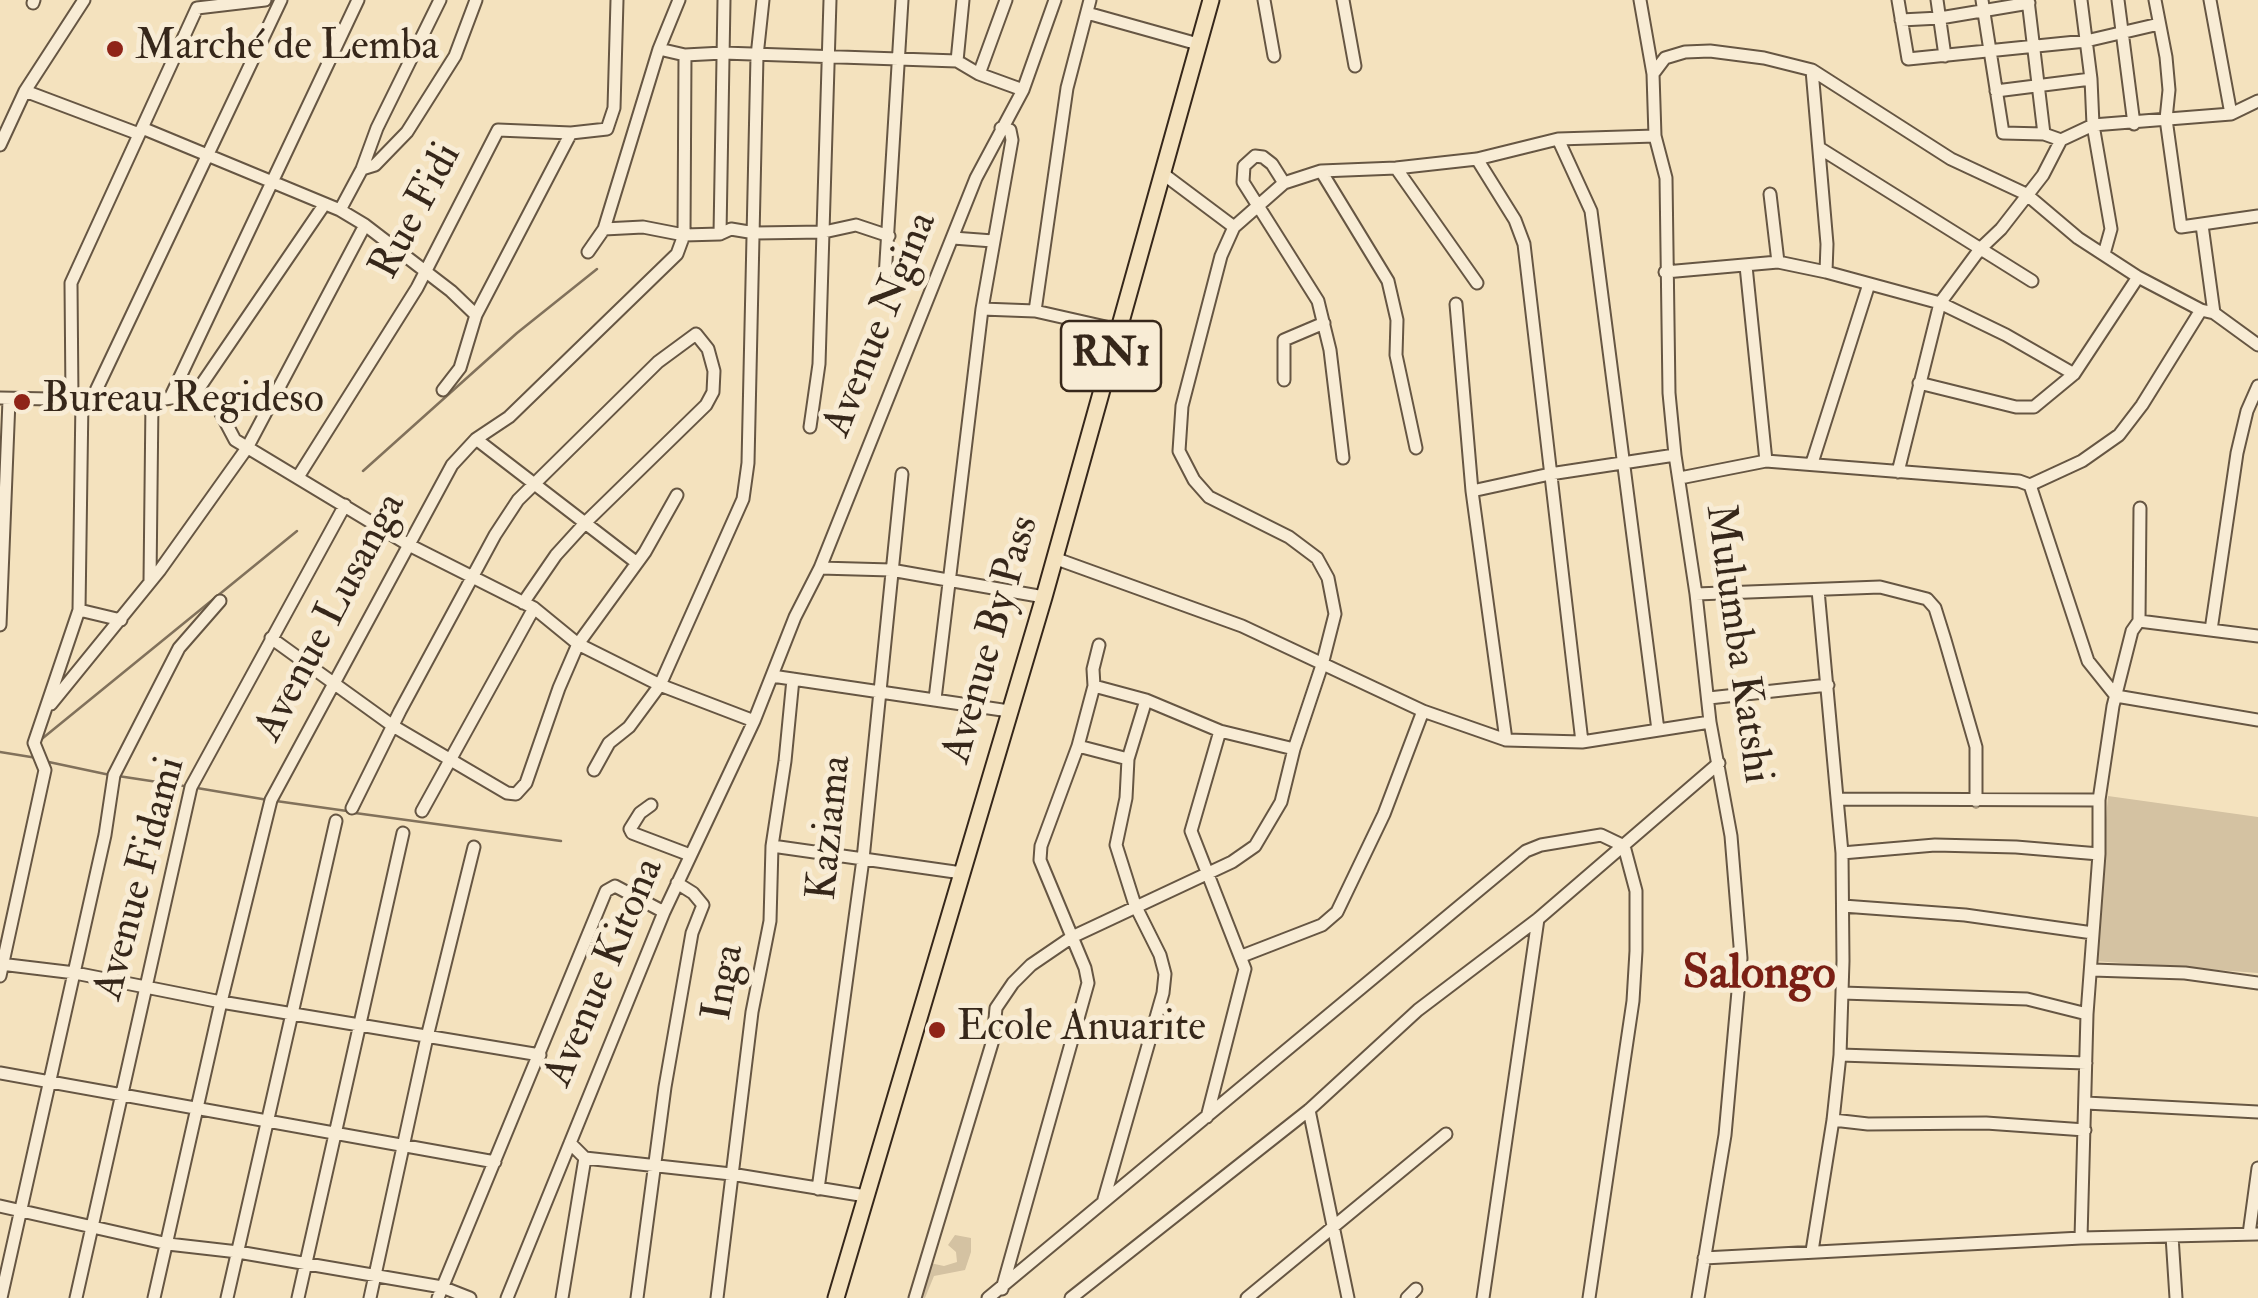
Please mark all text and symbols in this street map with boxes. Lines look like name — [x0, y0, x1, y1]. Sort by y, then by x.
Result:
place label: Marché de Lemba — [135, 24, 439, 74]
marker: Marché de Lemba — [104, 38, 126, 60]
street label: Rue Fidi — [361, 135, 475, 289]
street label: Avenue Ngina — [814, 205, 950, 445]
road number: RN1 — [1061, 321, 1161, 391]
place label: Bureau Regideso — [42, 377, 324, 427]
marker: Bureau Regideso — [11, 391, 33, 413]
street label: Avenue Lusanga — [245, 485, 419, 751]
street label: Mulumba Katshi — [1692, 501, 1780, 787]
street label: Avenue By Pass — [934, 511, 1052, 769]
street label: Avenue Fidami — [85, 752, 199, 1006]
street label: Kaziama — [799, 753, 865, 903]
street label: Avenue Kitona — [535, 851, 677, 1095]
street label: Inga — [695, 941, 757, 1025]
district label: Salongo — [1682, 948, 1836, 1006]
place label: Ecole Anuarite — [957, 1005, 1206, 1055]
marker: Ecole Anuarite — [926, 1019, 948, 1041]

